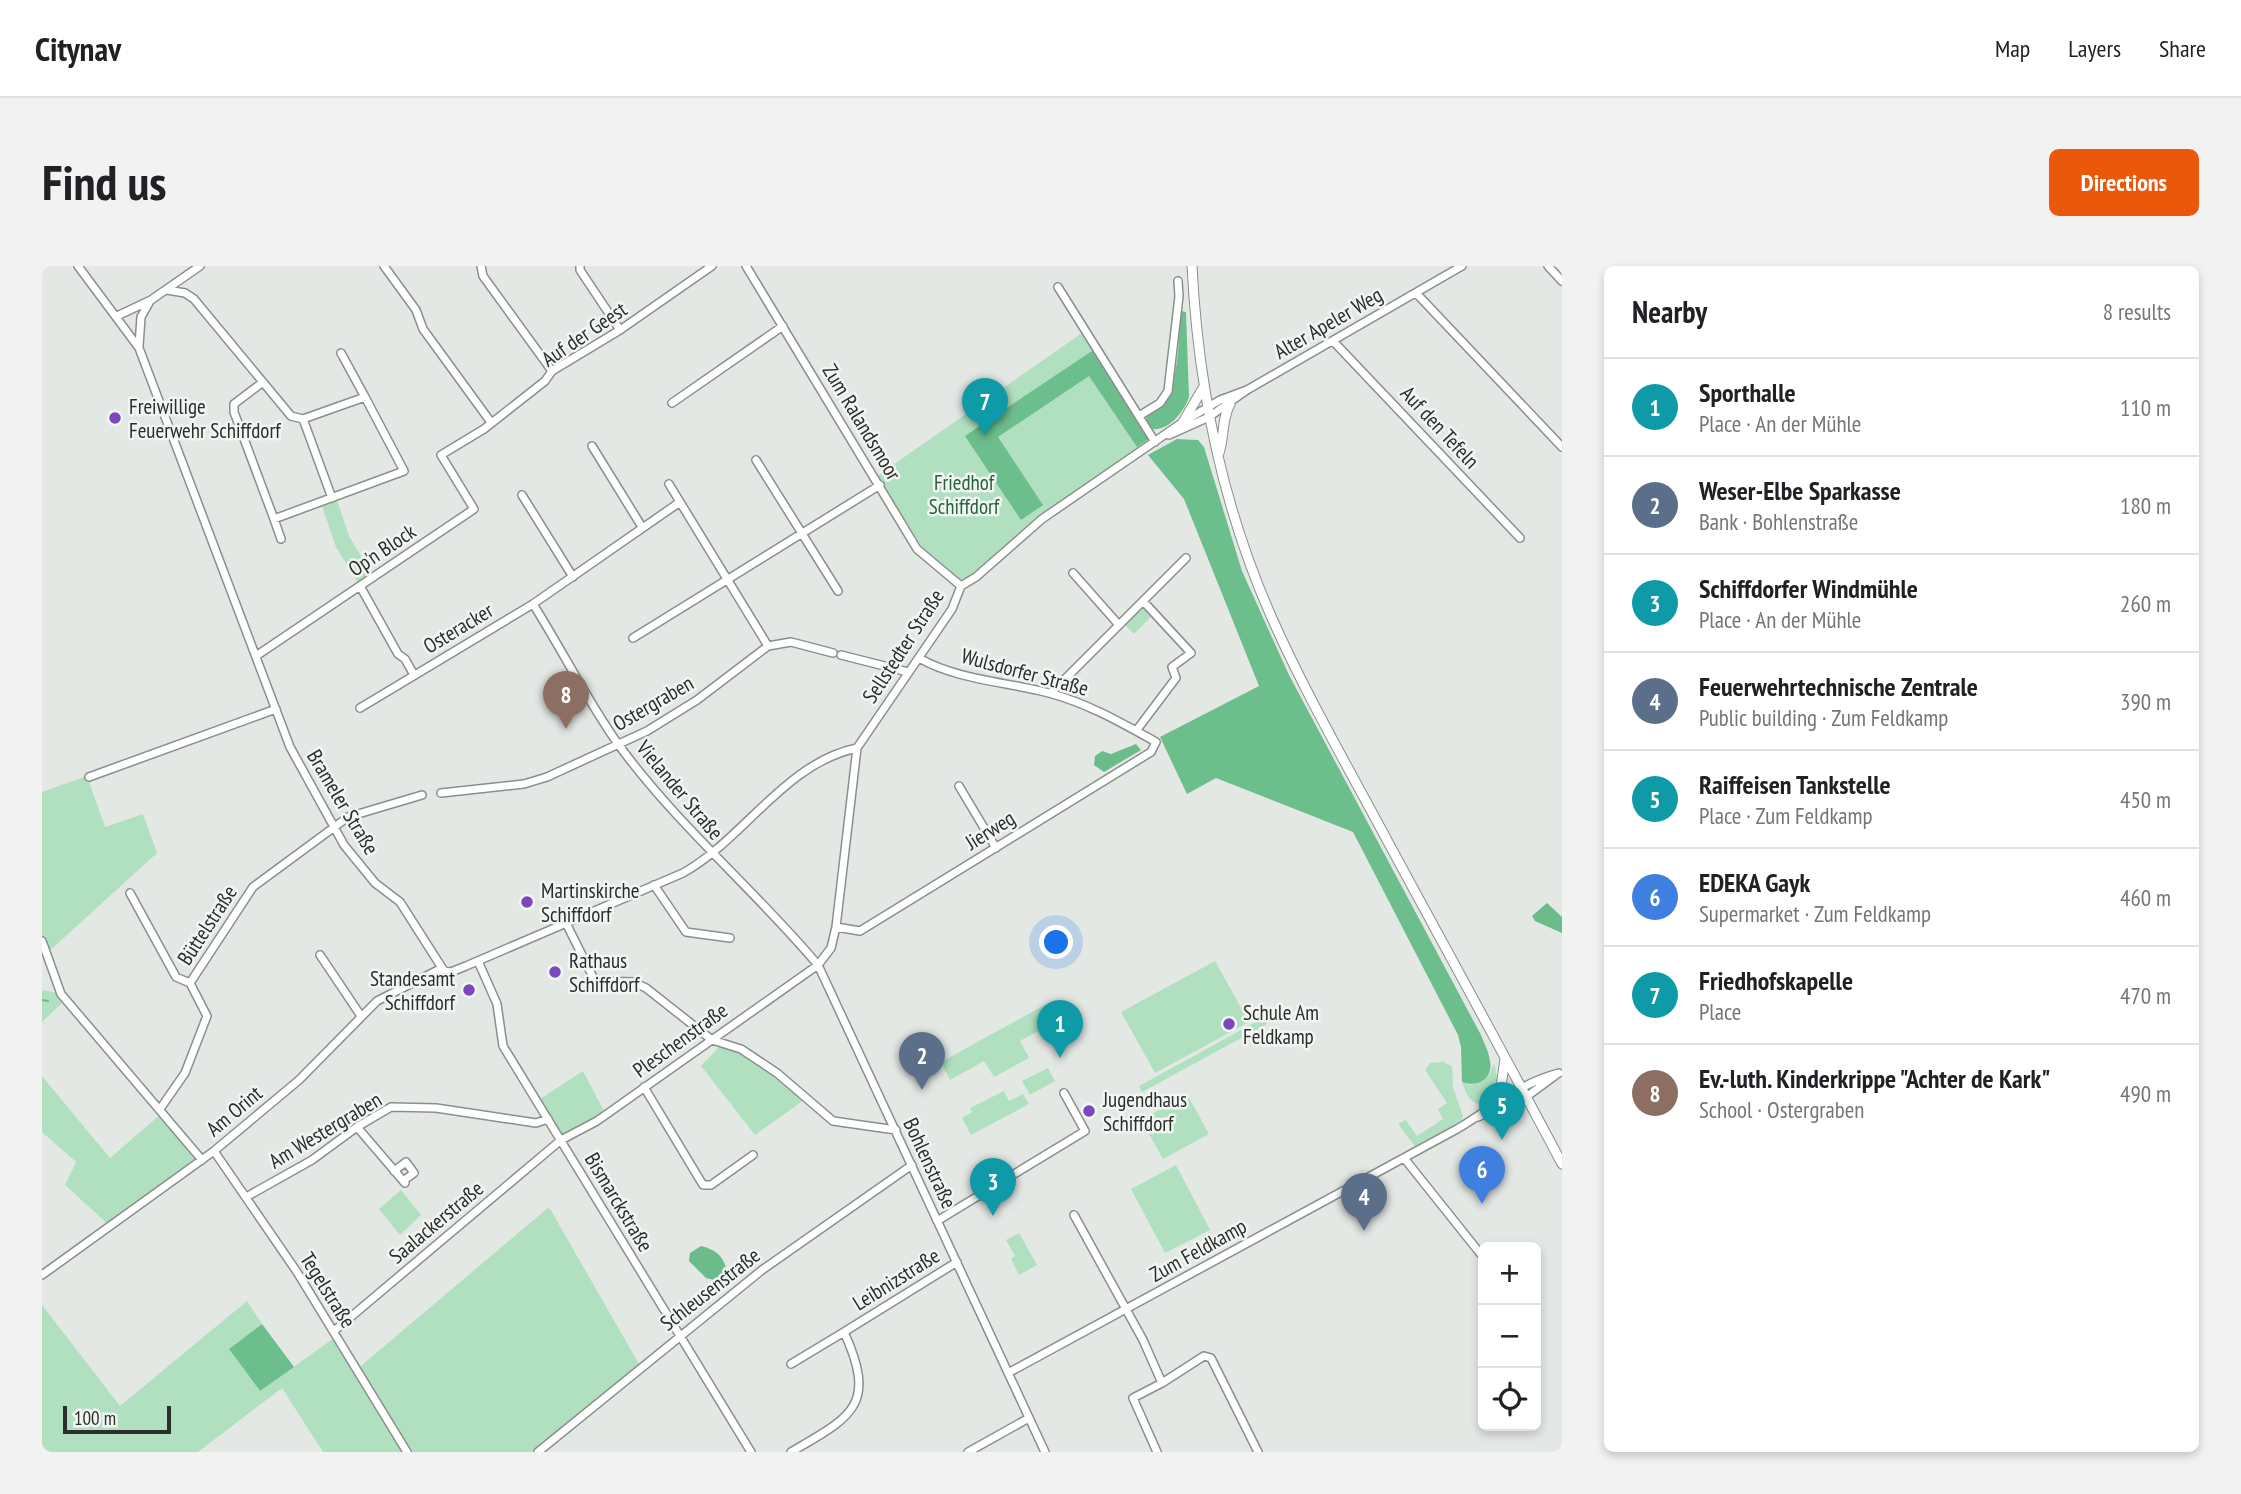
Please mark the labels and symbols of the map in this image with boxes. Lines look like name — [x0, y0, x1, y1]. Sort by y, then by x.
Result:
street label: Alter Apeler Weg — [1269, 281, 1387, 365]
street label: Auf der Geest — [536, 295, 632, 372]
street label: Zum Ralandsmoor — [817, 359, 907, 485]
pin: 7 — [962, 378, 1008, 436]
street label: Auf den Tefeln — [1395, 380, 1485, 474]
place label: Freiwillige Feuerwehr Schiffdorf — [129, 393, 281, 444]
marker: Freiwillige Feuerwehr Schiffdorf — [107, 410, 123, 426]
park label: Friedhof Schiffdorf — [929, 469, 1000, 520]
street label: Op'n Block — [343, 518, 421, 582]
street label: Sellstedter Straße — [856, 584, 950, 708]
street label: Osteracker — [418, 596, 498, 659]
street label: Wulsdorfer Straße — [959, 642, 1091, 702]
street label: Ostergraben — [608, 669, 698, 737]
pin: 8 — [543, 671, 589, 729]
street label: Vielander Straße — [630, 734, 729, 845]
street label: Brameler Straße — [301, 744, 385, 860]
street label: Jierweg — [959, 804, 1020, 856]
place label: Martinskirche Schiffdorf — [541, 877, 640, 928]
street label: Büttelstraße — [171, 880, 243, 970]
marker: Martinskirche Schiffdorf — [519, 894, 535, 910]
your location — [1039, 925, 1073, 959]
place label: Rathaus Schiffdorf — [569, 947, 640, 998]
marker: Rathaus Schiffdorf — [547, 964, 563, 980]
place label: Standesamt Schiffdorf — [370, 965, 456, 1016]
marker: Standesamt Schiffdorf — [461, 982, 477, 998]
street label: Pleschenstraße — [627, 997, 733, 1083]
place label: Schule Am Feldkamp — [1243, 999, 1319, 1050]
pin: 1 — [1037, 1000, 1083, 1058]
marker: Schule Am Feldkamp — [1221, 1016, 1237, 1032]
pin: 2 — [899, 1032, 945, 1090]
street label: Am Orint — [200, 1080, 268, 1142]
pin: 5 — [1479, 1082, 1525, 1140]
street label: Am Westergraben — [264, 1086, 386, 1174]
place label: Jugendhaus Schiffdorf — [1102, 1086, 1187, 1137]
marker: Jugendhaus Schiffdorf — [1081, 1103, 1097, 1119]
street label: Bohlenstraße — [897, 1113, 963, 1213]
pin: 6 — [1459, 1146, 1505, 1204]
street label: Bismarckstraße — [579, 1147, 659, 1257]
pin: 3 — [970, 1158, 1016, 1216]
pin: 4 — [1341, 1173, 1387, 1231]
street label: Saalackerstraße — [383, 1175, 489, 1269]
street label: Zum Feldkamp — [1145, 1212, 1251, 1288]
street label: Schleusenstraße — [655, 1242, 765, 1336]
street label: Leibnizstraße — [848, 1242, 944, 1316]
street label: Tegelstraße — [294, 1247, 362, 1333]
scale bar — [63, 1403, 172, 1435]

